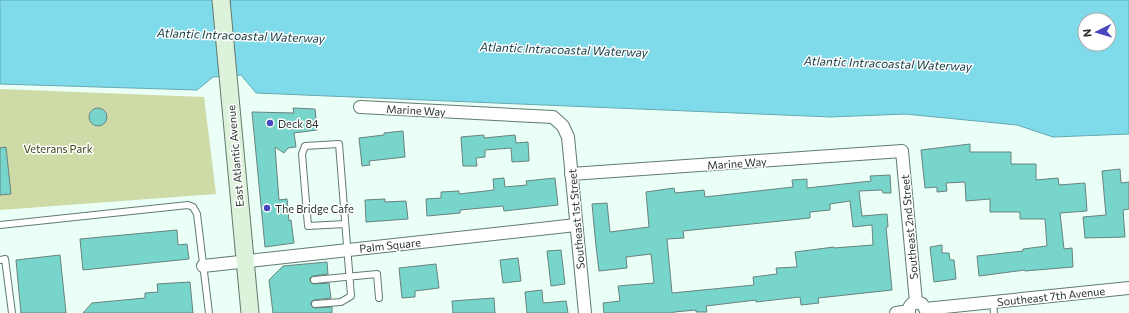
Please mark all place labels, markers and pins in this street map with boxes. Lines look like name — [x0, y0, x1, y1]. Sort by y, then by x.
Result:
place label: Deck 84 — [278, 117, 319, 130]
marker: Deck 84 — [265, 118, 275, 128]
place label: The Bridge Cafe — [275, 202, 354, 215]
marker: The Bridge Cafe — [262, 203, 272, 213]

